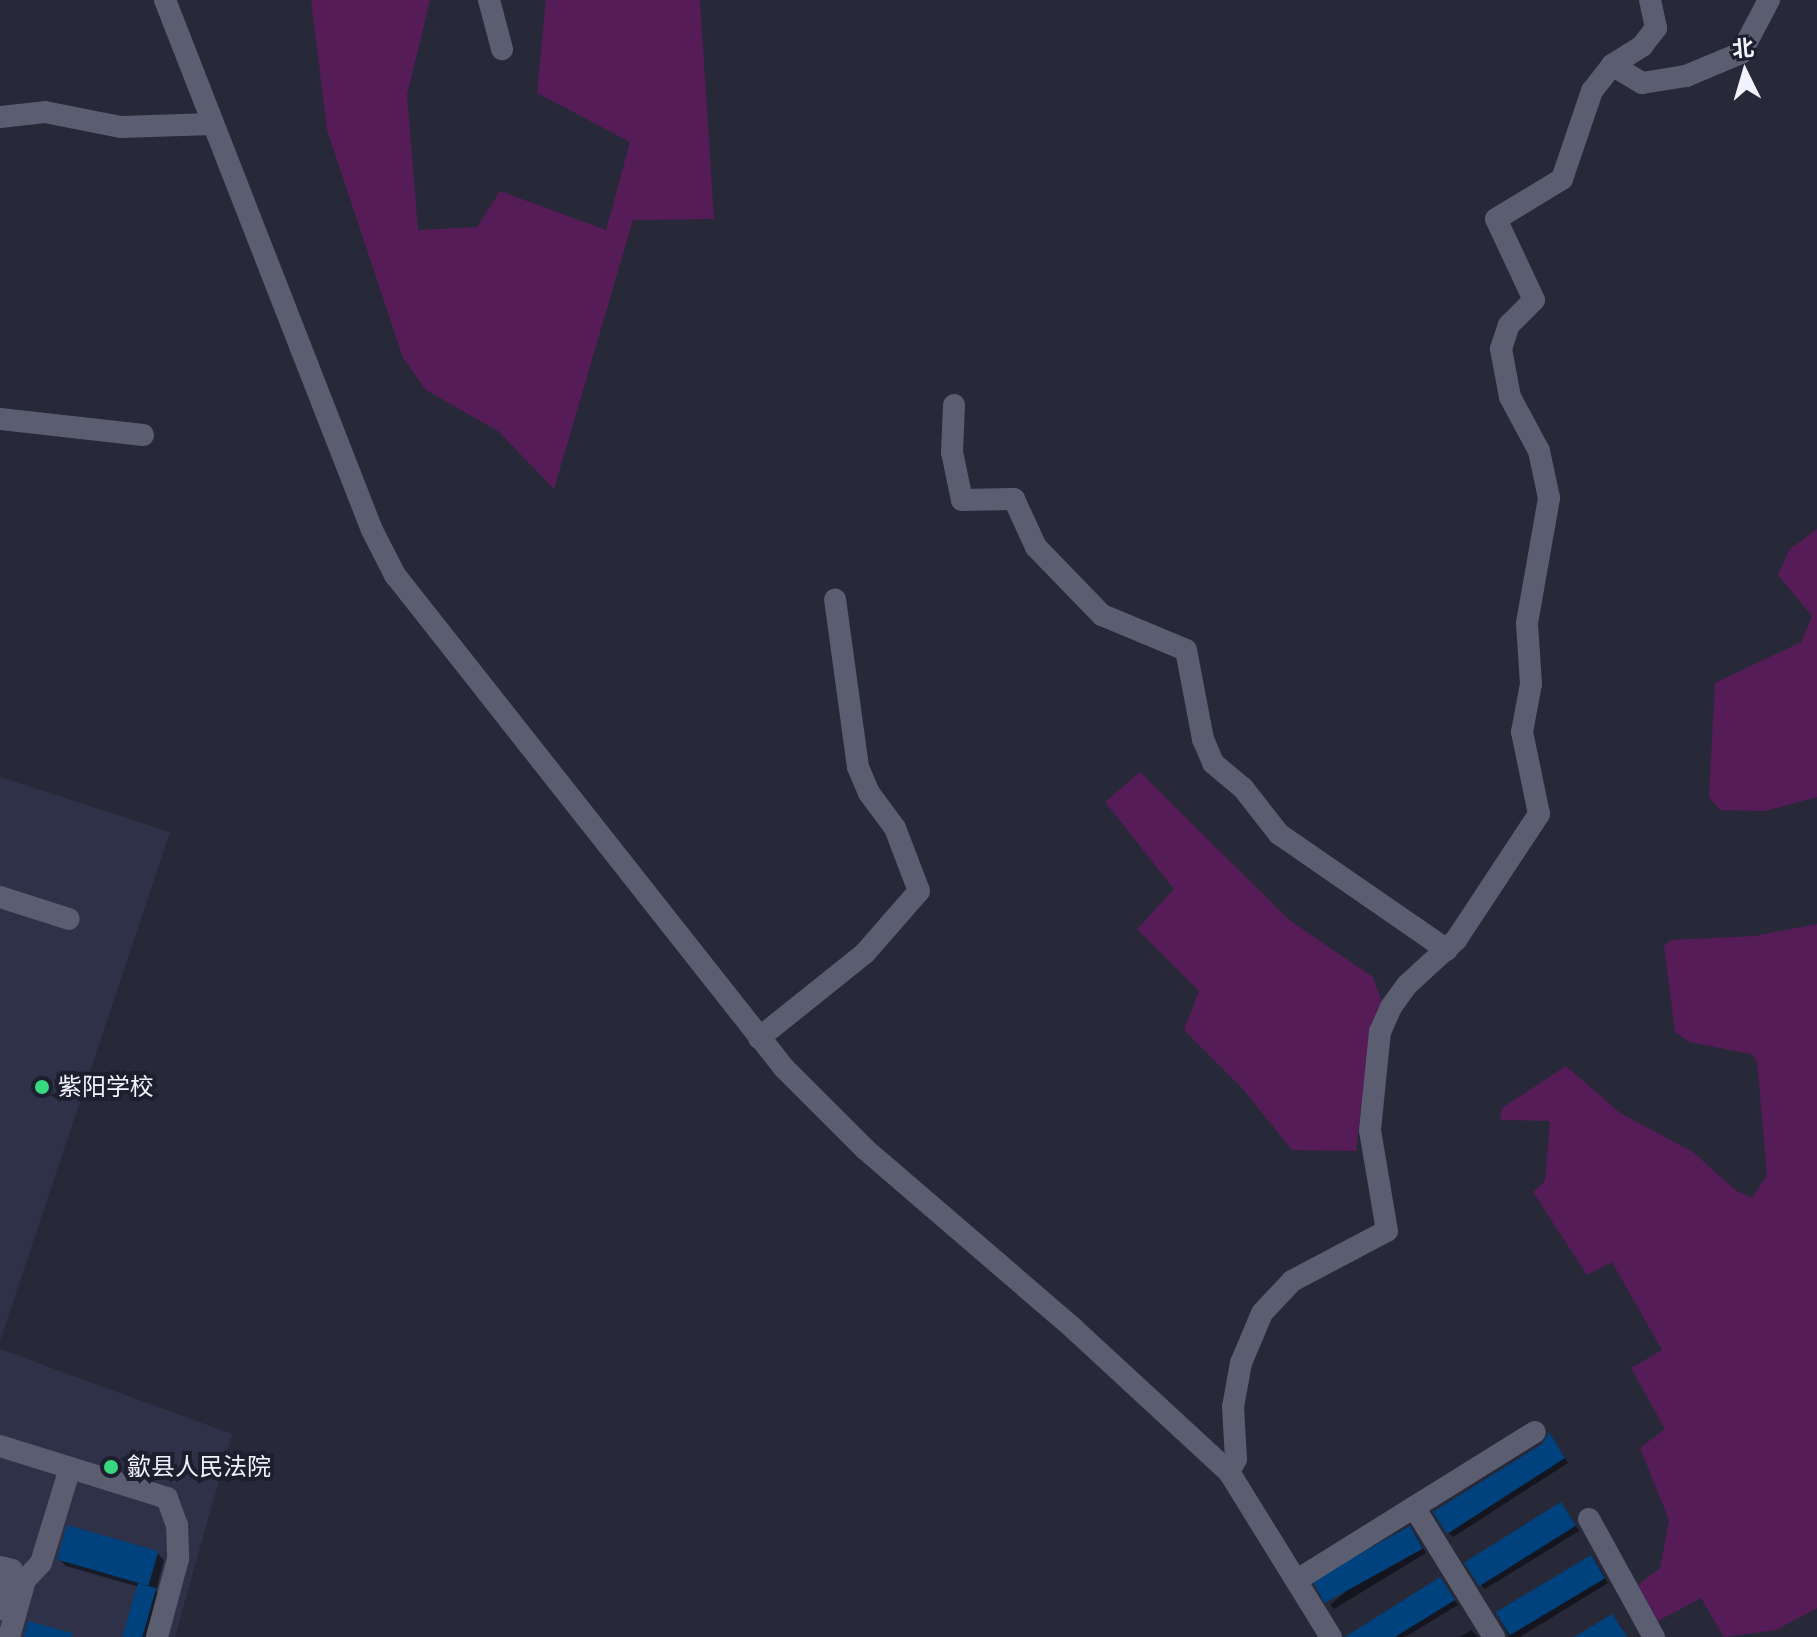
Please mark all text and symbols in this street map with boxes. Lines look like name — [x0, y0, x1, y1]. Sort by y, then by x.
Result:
north arrow — [1705, 32, 1785, 112]
text: 北 — [1731, 32, 1755, 63]
place label: 紫阳学校 — [58, 1073, 154, 1101]
marker: 紫阳学校 — [33, 1078, 51, 1096]
place label: 歙县人民法院 — [127, 1453, 271, 1481]
marker: 歙县人民法院 — [102, 1458, 120, 1476]

